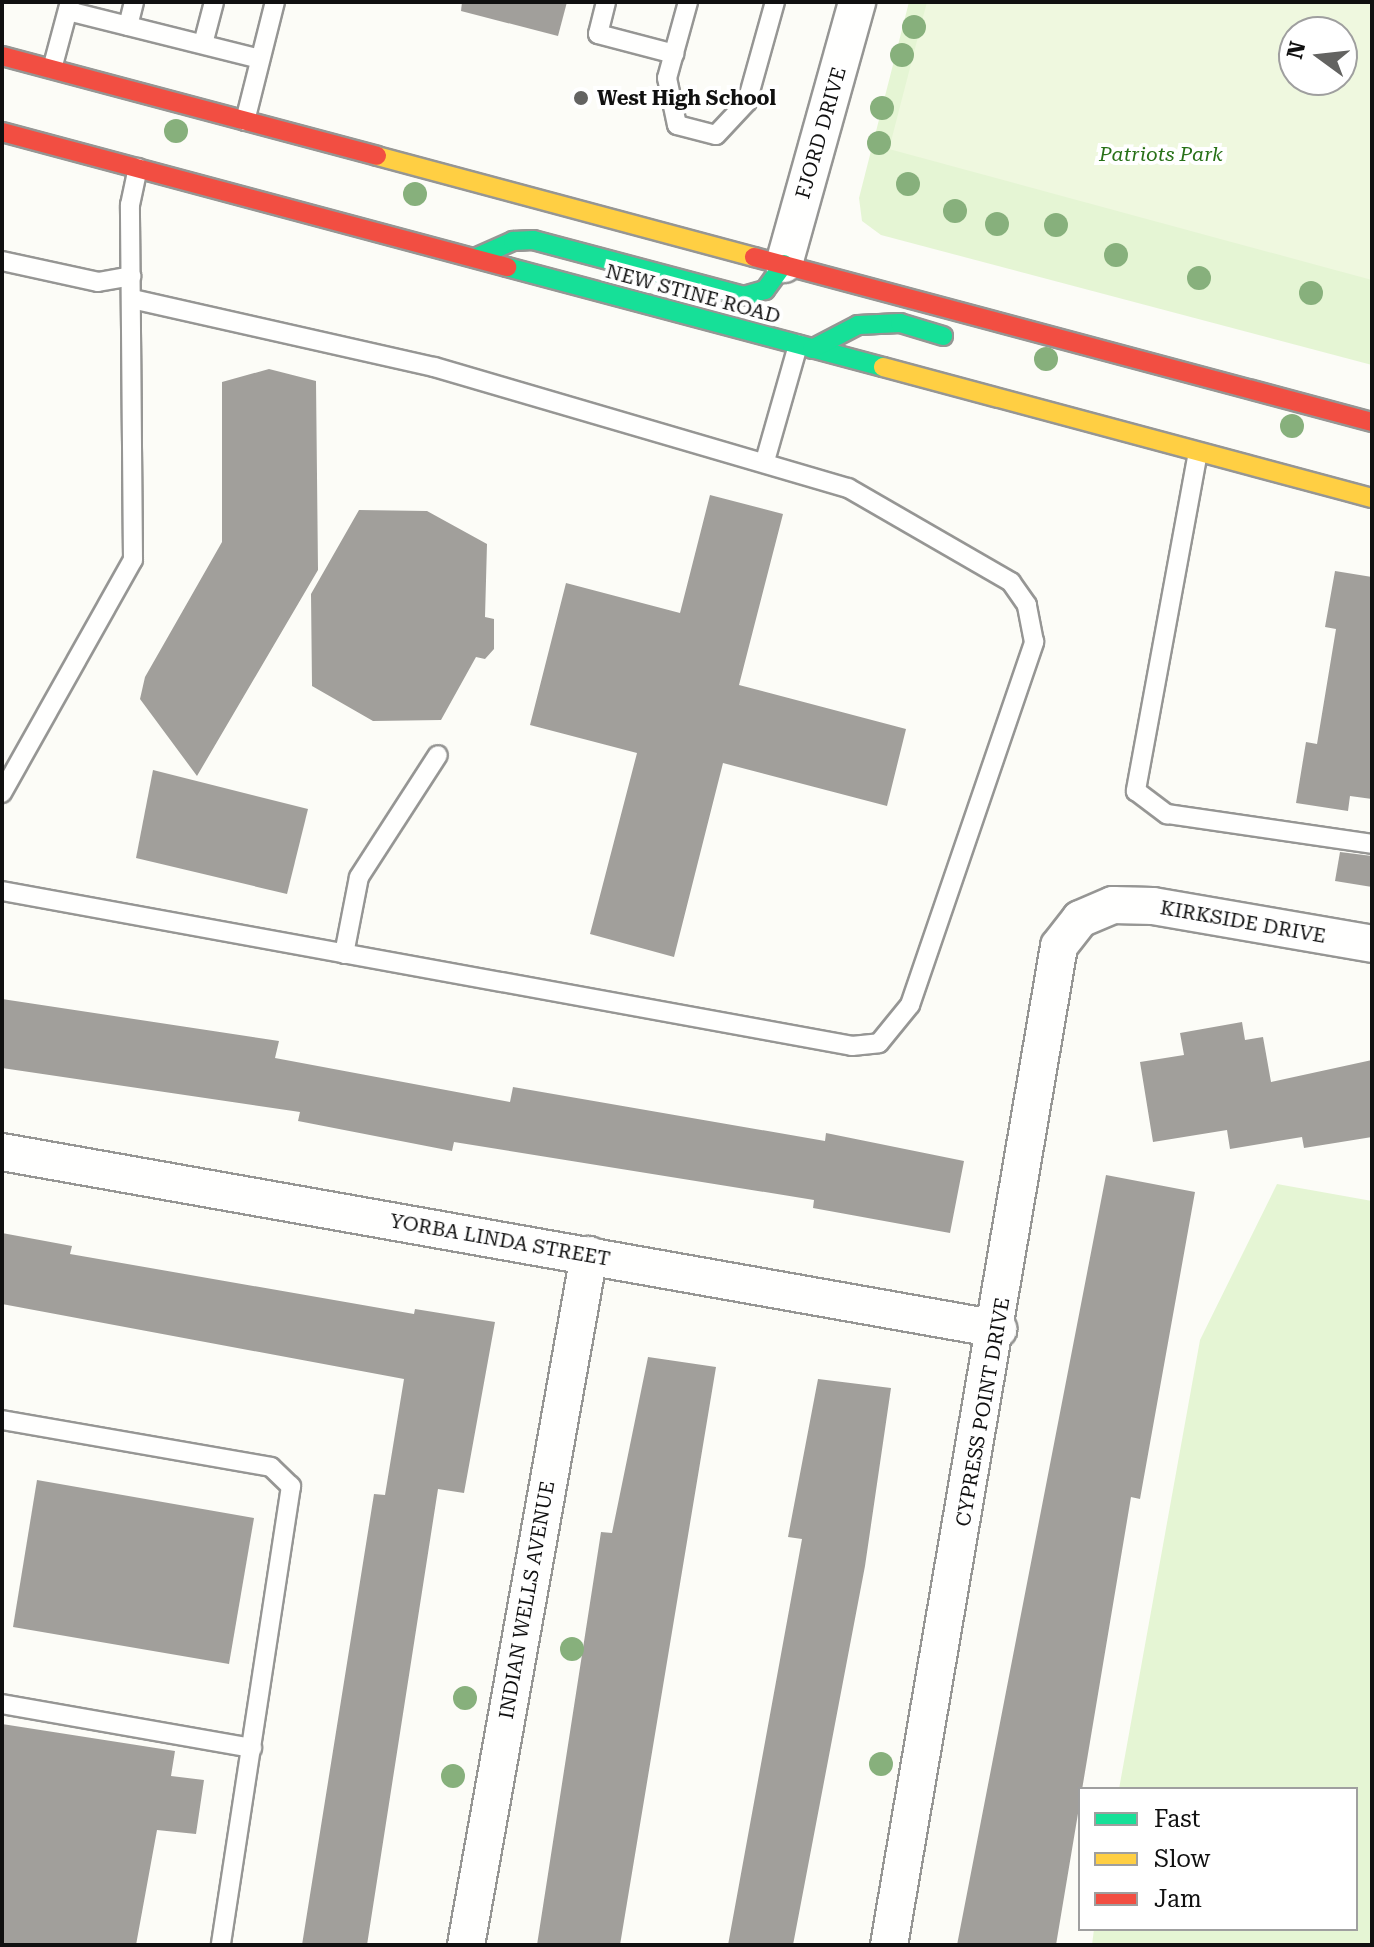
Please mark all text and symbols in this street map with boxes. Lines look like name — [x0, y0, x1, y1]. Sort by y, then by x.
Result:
north arrow — [1278, 16, 1358, 96]
text: N — [1282, 39, 1311, 62]
street label: FJORD DRIVE — [791, 64, 851, 202]
place label: West High School — [597, 86, 776, 110]
marker: West High School — [572, 89, 590, 107]
park label: Patriots Park — [1099, 142, 1223, 166]
street label: NEW STINE ROAD — [603, 259, 783, 329]
street label: KIRKSIDE DRIVE — [1158, 896, 1328, 948]
street label: YORBA LINDA STREET — [388, 1209, 612, 1271]
street label: CYPRESS POINT DRIVE — [951, 1296, 1015, 1528]
street label: INDIAN WELLS AVENUE — [494, 1479, 560, 1721]
legend — [1078, 1787, 1358, 1931]
text: Fast — [1154, 1805, 1201, 1833]
text: Slow — [1154, 1845, 1210, 1873]
text: Jam — [1154, 1885, 1202, 1913]

